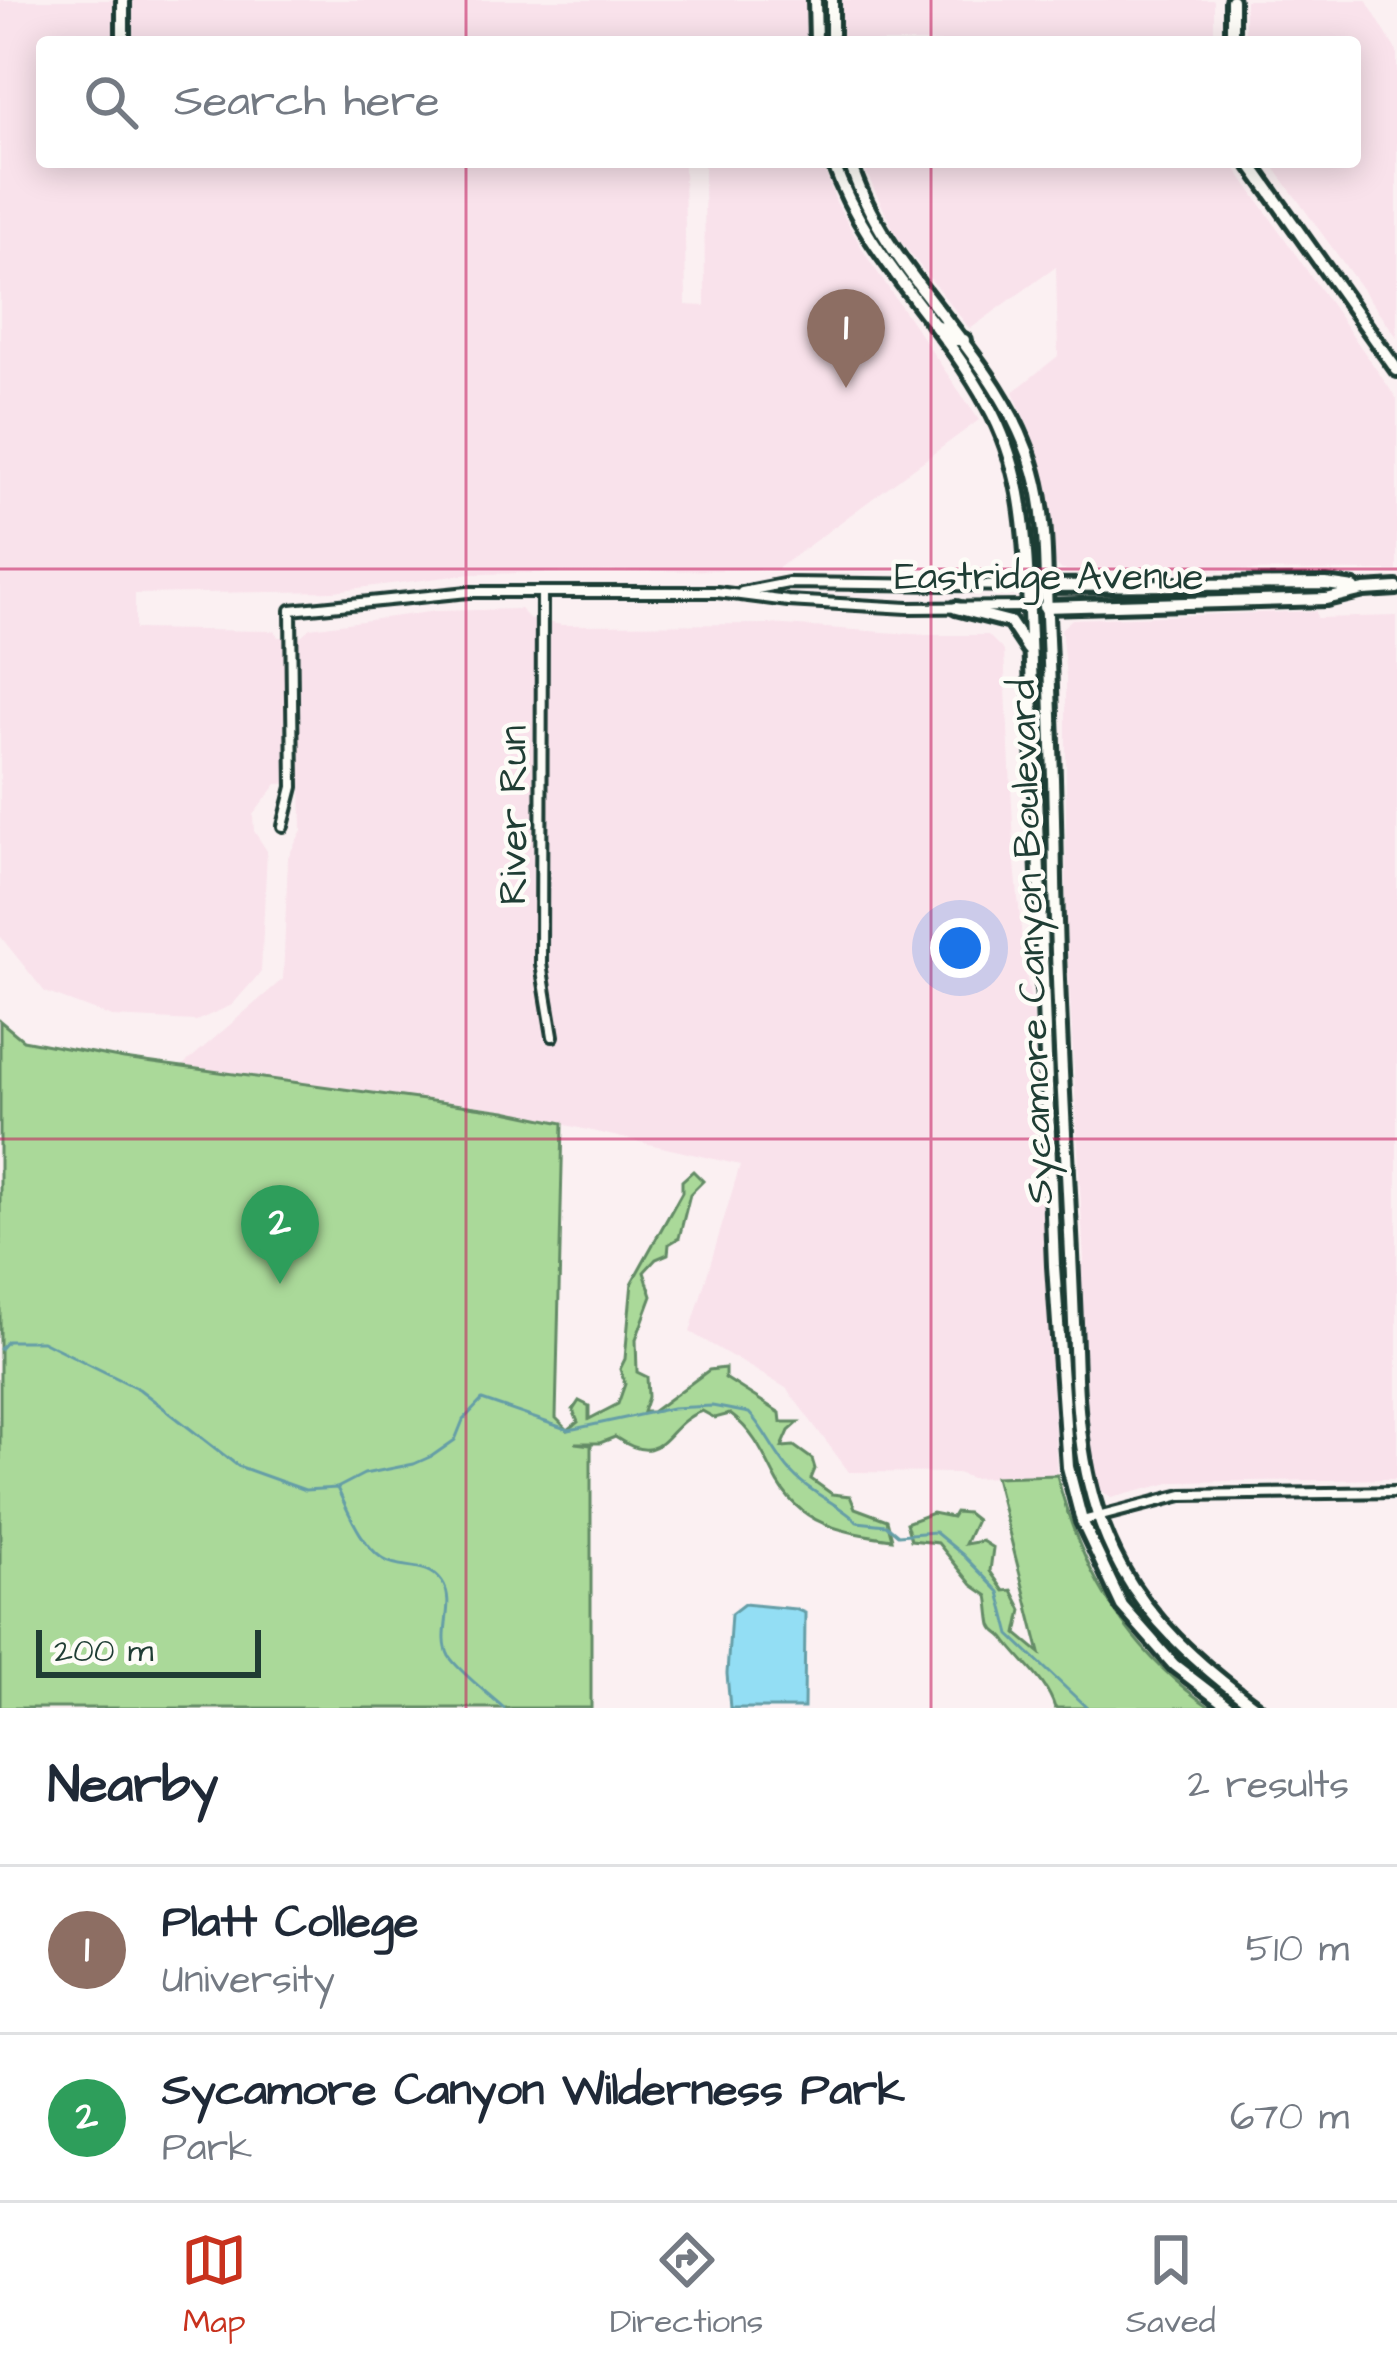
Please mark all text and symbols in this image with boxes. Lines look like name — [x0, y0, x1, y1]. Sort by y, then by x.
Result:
search box — [36, 36, 1361, 168]
icon: search — [78, 69, 144, 135]
text: Search here — [174, 71, 440, 133]
pin: 1 — [807, 289, 885, 388]
street label: Eastridge Avenue — [894, 551, 1204, 605]
street label: Sycamore Canyon Boulevard — [996, 678, 1069, 1205]
street label: River Run — [488, 725, 542, 905]
your location — [930, 918, 990, 978]
pin: 2 — [241, 1185, 319, 1284]
scale bar — [36, 1624, 261, 1677]
text: 200 m — [54, 1628, 153, 1674]
text: Nearby — [48, 1751, 218, 1822]
text: 2 results — [1188, 1759, 1349, 1813]
text: Platt College — [162, 1892, 418, 1954]
text: 1 — [85, 1923, 90, 1977]
text: 510 m — [1246, 1923, 1349, 1977]
text: University — [162, 1954, 335, 2008]
text: Sycamore Canyon Wilderness Park — [162, 2060, 905, 2122]
text: 2 — [76, 2091, 98, 2145]
text: 670 m — [1230, 2091, 1349, 2145]
text: Park — [162, 2122, 252, 2176]
tab: Map — [181, 2227, 247, 2345]
tab: Directions — [610, 2227, 763, 2345]
tab: Saved — [1126, 2227, 1216, 2345]

